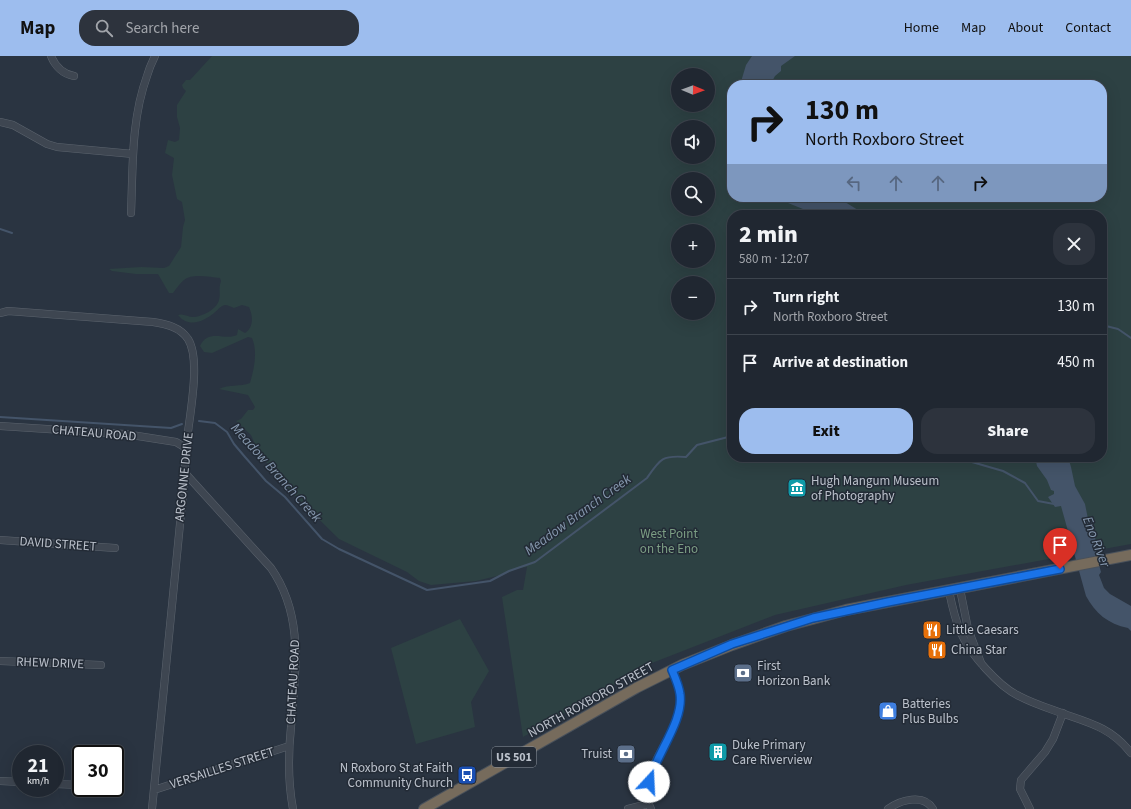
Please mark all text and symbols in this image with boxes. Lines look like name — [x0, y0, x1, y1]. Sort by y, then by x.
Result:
search box — [79, 10, 359, 46]
text: Map — [20, 15, 55, 42]
icon: search — [93, 17, 115, 39]
text: Search here — [125, 18, 199, 39]
text: Home — [904, 18, 939, 38]
text: Map — [961, 18, 986, 38]
text: About — [1008, 18, 1043, 38]
text: Contact — [1065, 18, 1111, 38]
north arrow — [671, 68, 715, 112]
map controls — [671, 68, 715, 320]
text: 130 m — [805, 90, 879, 130]
icon: right — [739, 96, 791, 148]
button: sound — [671, 120, 715, 164]
text: North Roxboro Street — [805, 127, 964, 152]
button: search — [671, 172, 715, 216]
icon: left — [843, 172, 865, 194]
icon: ahead — [885, 172, 907, 194]
icon: ahead — [927, 172, 949, 194]
icon: right — [969, 172, 991, 194]
text: 2 min — [739, 217, 798, 252]
button: close — [1053, 223, 1095, 265]
button: + — [671, 224, 715, 268]
text: 580 m · 12:07 — [739, 250, 809, 268]
button: − — [671, 276, 715, 320]
text: Turn right — [773, 287, 839, 308]
icon: right — [739, 296, 761, 318]
text: 130 m — [1057, 296, 1095, 317]
text: North Roxboro Street — [773, 308, 888, 326]
icon: arrive — [739, 352, 761, 374]
text: Arrive at destination — [773, 352, 908, 373]
text: 450 m — [1057, 352, 1095, 373]
button: Exit — [739, 408, 913, 454]
button: Share — [921, 408, 1095, 454]
water label: Meadow Branch Creek — [226, 419, 326, 527]
street label: CHATEAU ROAD — [51, 420, 137, 446]
street label: ARGONNE DRIVE — [170, 431, 198, 523]
water label: Meadow Branch Creek — [521, 469, 636, 561]
place label: Hugh Mangum Museum of Photography — [811, 472, 939, 505]
museum icon: Hugh Mangum Museum of Photography — [786, 477, 808, 499]
water label: Eno River — [1077, 514, 1115, 572]
park label: West Point on the Eno — [640, 525, 698, 558]
pin — [1043, 528, 1077, 569]
street label: DAVID STREET — [19, 532, 97, 556]
icon: arrive — [1049, 534, 1071, 556]
restaurant icon: Little Caesars — [921, 619, 943, 641]
place label: Little Caesars — [946, 621, 1019, 639]
street label: CHATEAU ROAD — [282, 639, 304, 725]
restaurant icon: China Star — [926, 639, 948, 661]
place label: China Star — [951, 641, 1007, 659]
street label: RHEW DRIVE — [16, 653, 84, 673]
place label: First Horizon Bank — [757, 657, 831, 690]
street label: NORTH ROXBORO STREET — [525, 658, 657, 742]
bank icon: First Horizon Bank — [732, 662, 754, 684]
place label: Batteries Plus Bulbs — [902, 695, 959, 728]
shop icon: Batteries Plus Bulbs — [877, 700, 899, 722]
place label: Duke Primary Care Riverview — [732, 736, 813, 769]
building icon: Duke Primary Care Riverview — [707, 741, 729, 763]
street label: VERSAILLES STREET — [167, 743, 277, 793]
bank icon: Truist — [615, 743, 637, 765]
speed limit sign: 30 — [72, 745, 124, 797]
place label: Truist — [581, 745, 613, 763]
road number: US 501 — [492, 747, 536, 767]
text: 21 — [27, 752, 49, 780]
place label: N Roxboro St at Faith Community Church — [340, 759, 453, 792]
position arrow — [628, 761, 670, 803]
bus stop icon: N Roxboro St at Faith Community Church — [456, 764, 478, 786]
text: km/h — [27, 774, 49, 788]

